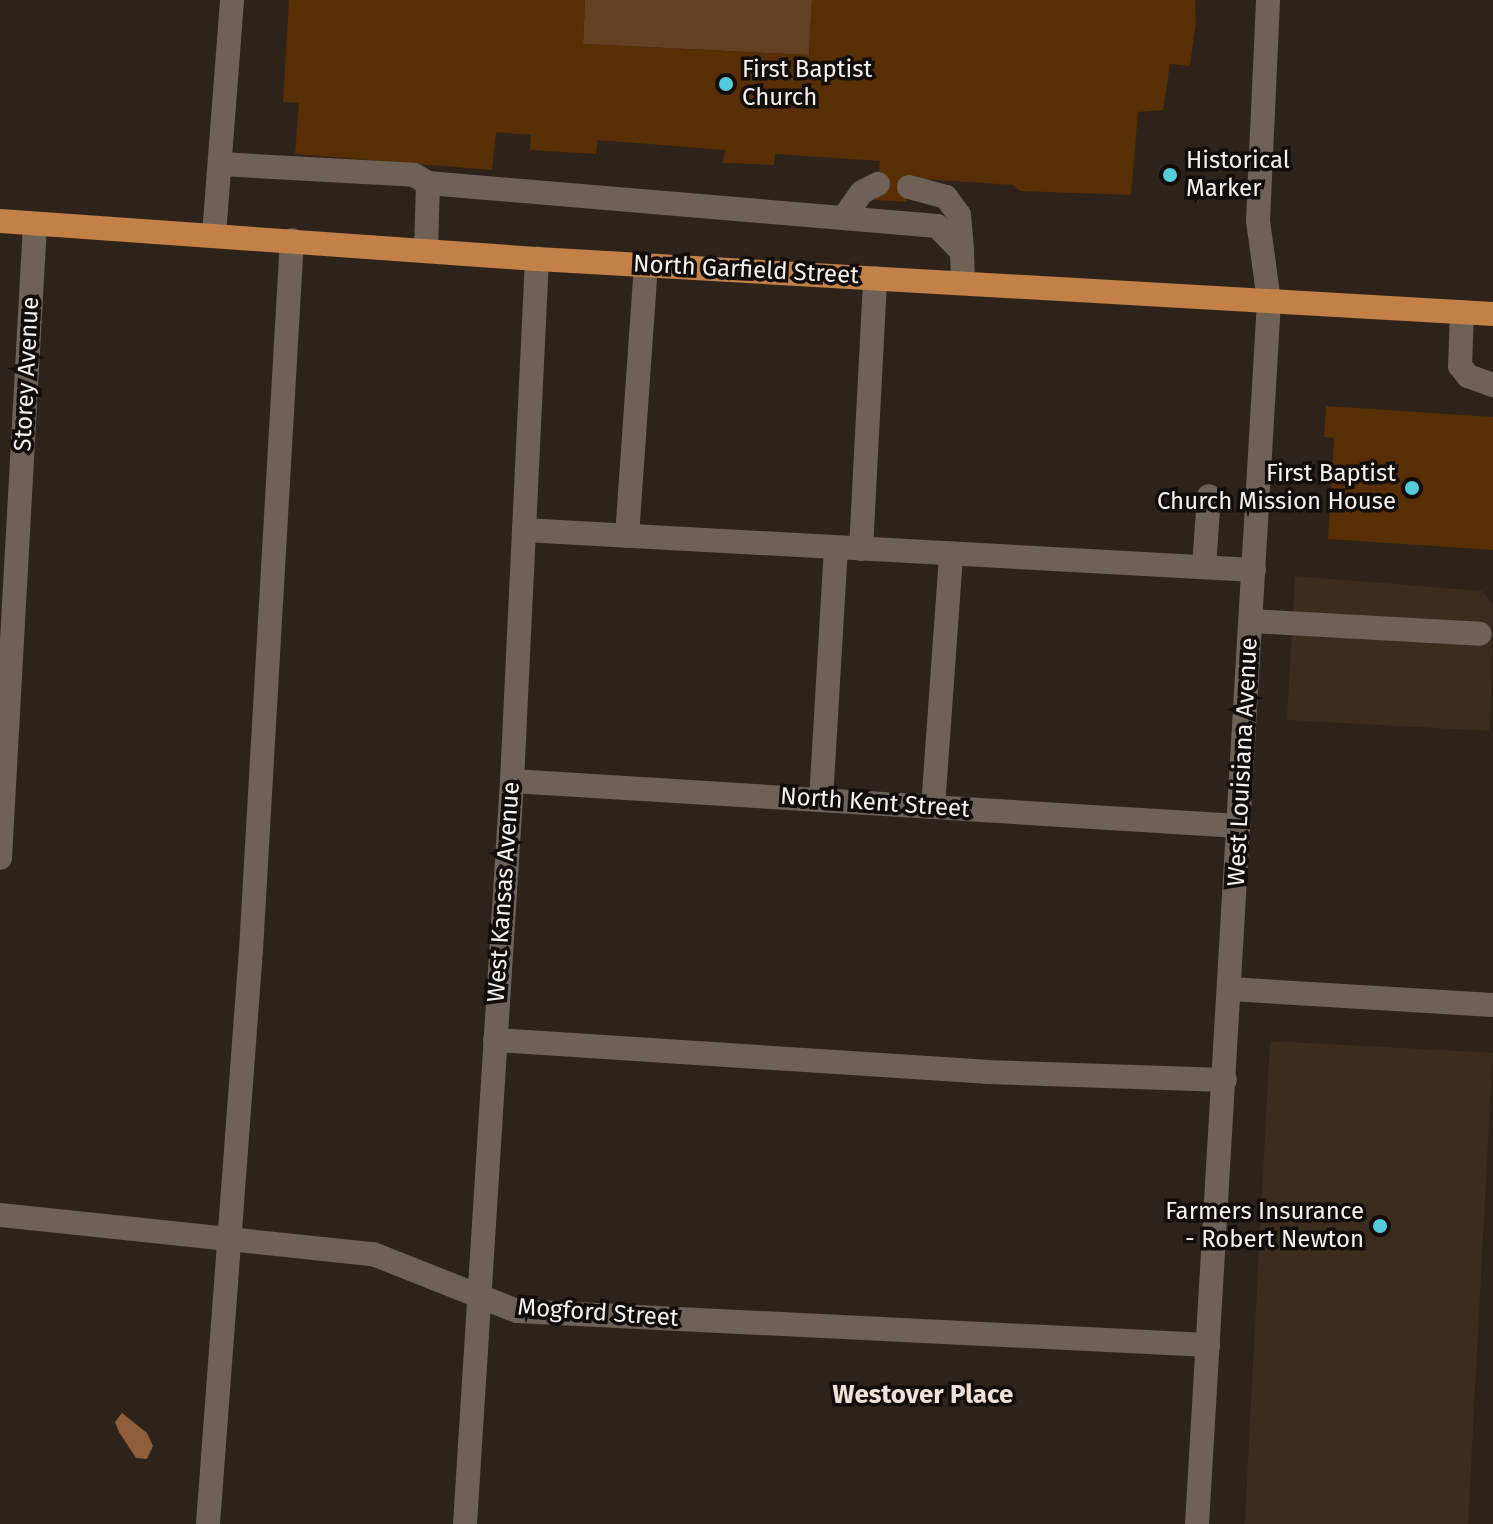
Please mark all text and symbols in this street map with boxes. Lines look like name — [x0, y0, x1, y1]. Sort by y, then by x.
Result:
place label: First Baptist Church — [742, 56, 872, 112]
marker: First Baptist Church — [717, 75, 735, 93]
place label: Historical Marker — [1186, 147, 1290, 203]
marker: Historical Marker — [1161, 166, 1179, 184]
street label: North Garfield Street — [632, 250, 860, 290]
street label: Storey Avenue — [9, 296, 45, 452]
place label: First Baptist Church Mission House — [1157, 460, 1396, 516]
marker: First Baptist Church Mission House — [1403, 479, 1421, 497]
street label: West Louisiana Avenue — [1222, 637, 1264, 887]
street label: West Kansas Avenue — [482, 781, 526, 1003]
street label: North Kent Street — [779, 782, 971, 824]
place label: Farmers Insurance - Robert Newton — [1165, 1198, 1364, 1254]
marker: Farmers Insurance - Robert Newton — [1371, 1217, 1389, 1235]
street label: Mogford Street — [517, 1293, 679, 1333]
district label: Westover Place — [833, 1379, 1013, 1411]

